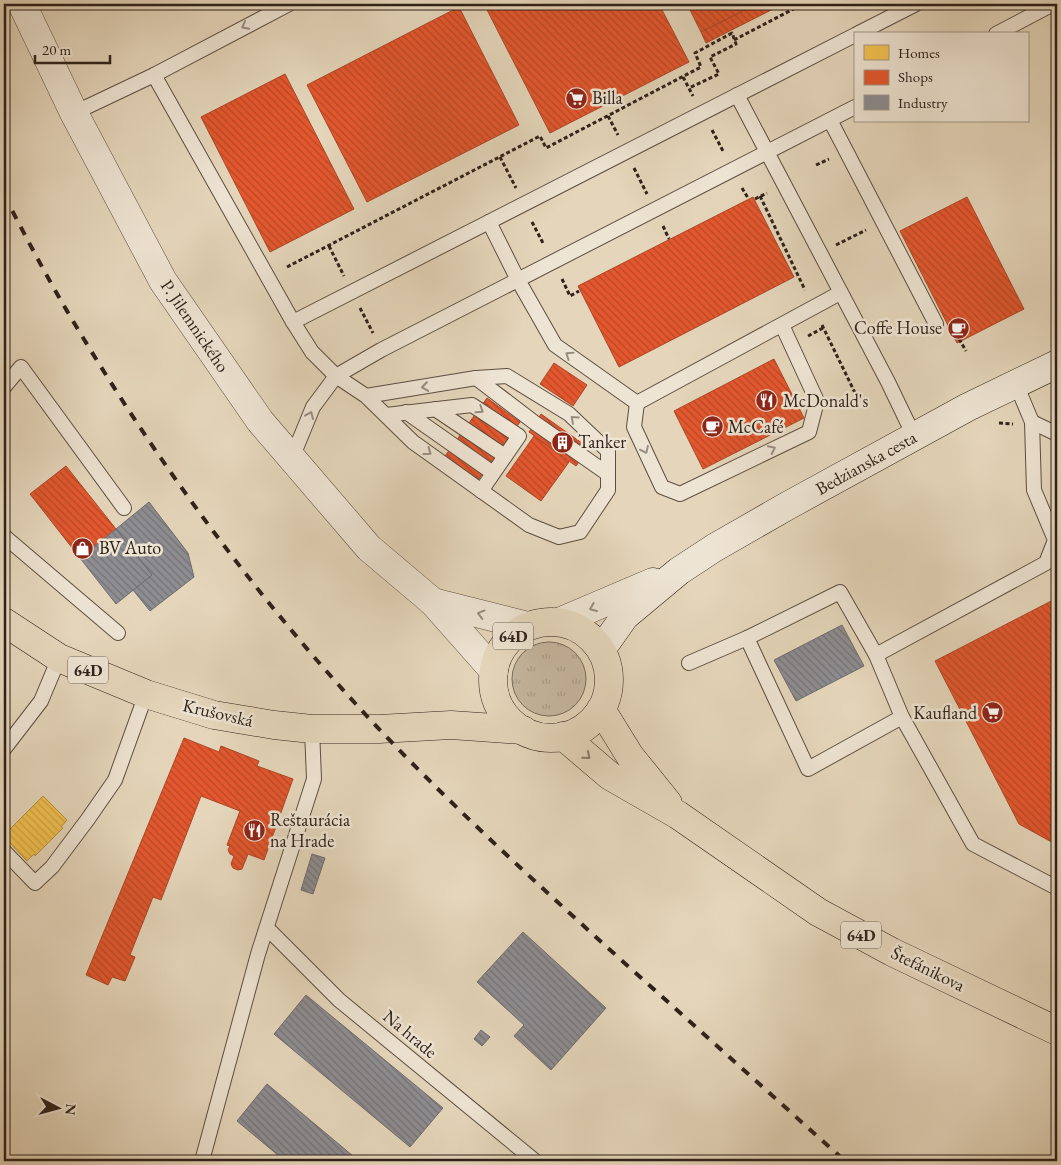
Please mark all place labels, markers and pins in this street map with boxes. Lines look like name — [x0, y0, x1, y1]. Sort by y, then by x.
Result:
supermarket icon: Billa — [564, 86, 588, 110]
place label: Billa — [592, 86, 624, 109]
place label: Coffe House — [854, 316, 942, 339]
cafe icon: Coffe House — [946, 316, 970, 340]
restaurant icon: McDonald's — [755, 389, 779, 413]
place label: McDonald's — [783, 389, 868, 412]
cafe icon: McCafé — [700, 415, 724, 439]
place label: McCafé — [728, 415, 783, 438]
building icon: Tanker — [550, 430, 574, 454]
place label: Tanker — [578, 430, 626, 453]
shop icon: BV Auto — [71, 536, 95, 560]
place label: BV Auto — [99, 536, 161, 559]
place label: Kaufland — [913, 701, 978, 724]
supermarket icon: Kaufland — [981, 701, 1005, 725]
place label: Reštaurácia na Hrade — [270, 808, 351, 852]
restaurant icon: Reštaurácia na Hrade — [242, 818, 266, 842]

